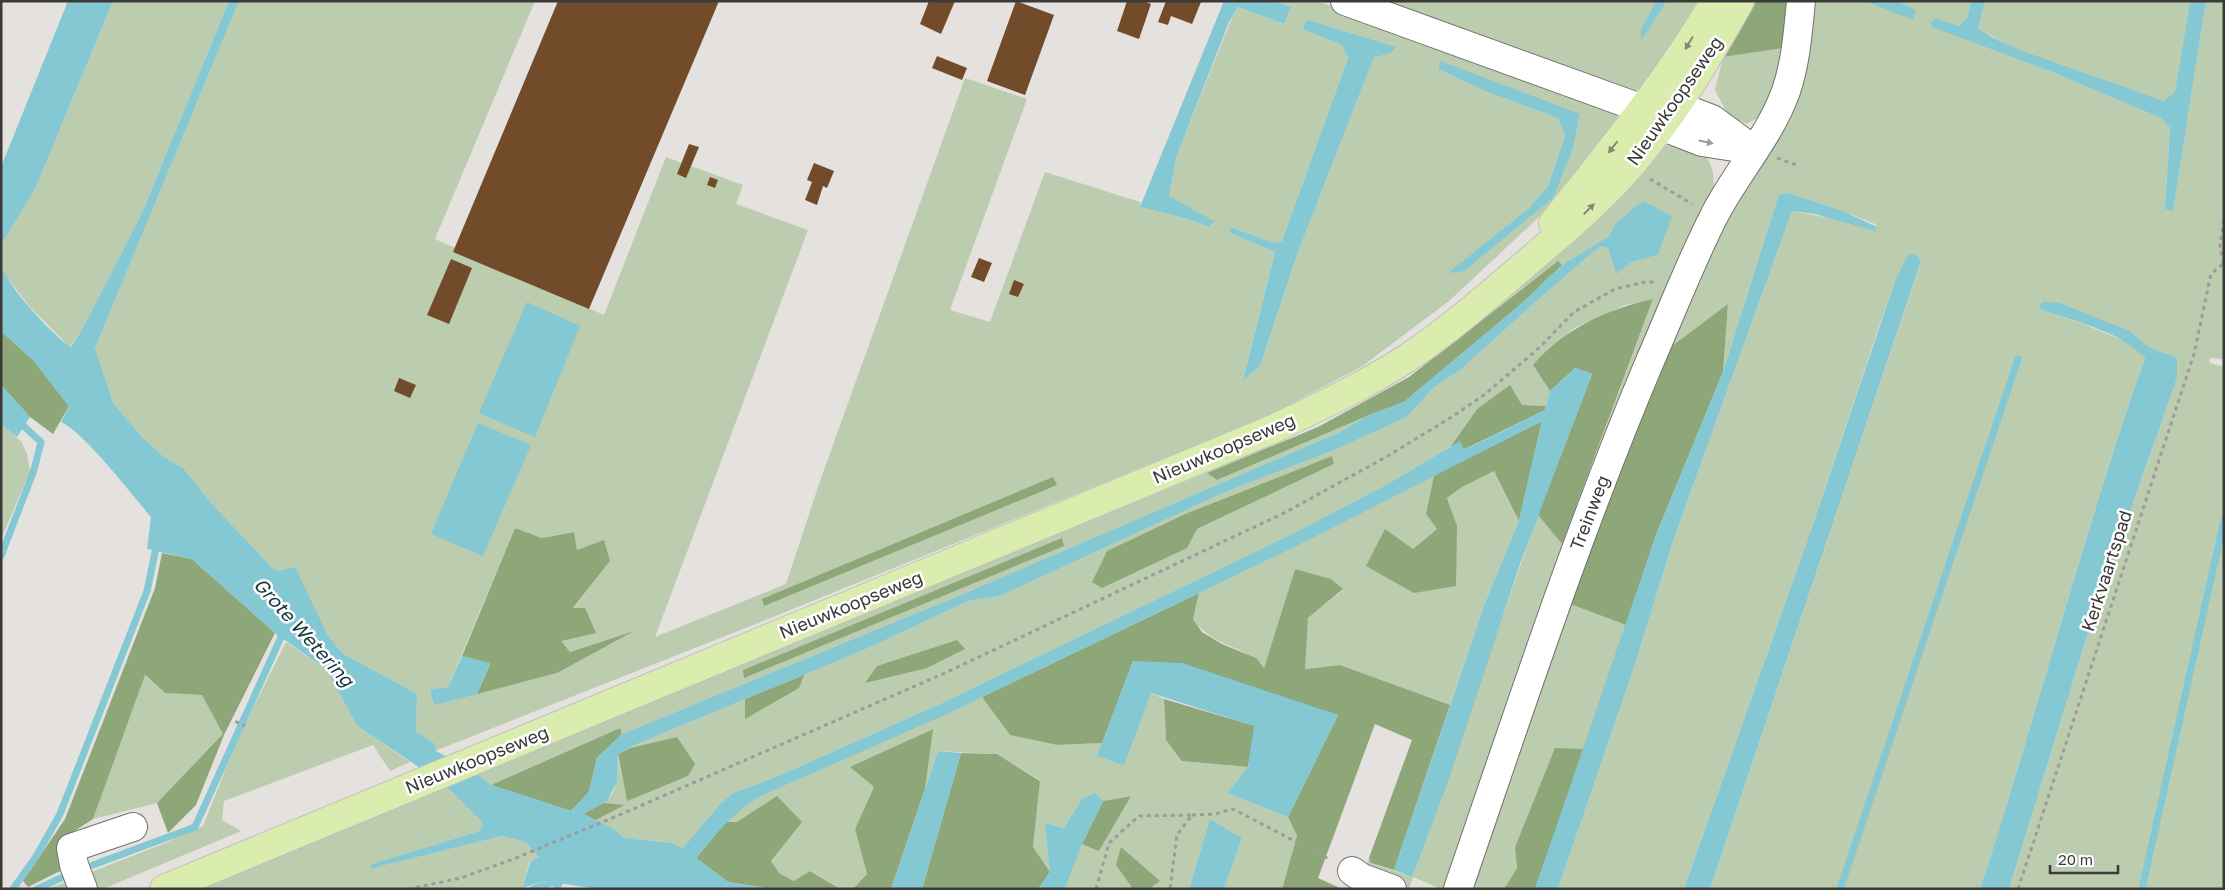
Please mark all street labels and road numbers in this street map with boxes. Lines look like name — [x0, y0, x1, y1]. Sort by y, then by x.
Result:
street label: Nieuwkoopseweg — [1621, 32, 1727, 169]
street label: Nieuwkoopseweg — [1149, 408, 1298, 488]
street label: Treinweg — [1565, 472, 1613, 553]
street label: Kerkvaartspad — [2076, 507, 2136, 634]
street label: Nieuwkoopseweg — [776, 565, 925, 643]
street label: Nieuwkoopseweg — [402, 720, 551, 798]

